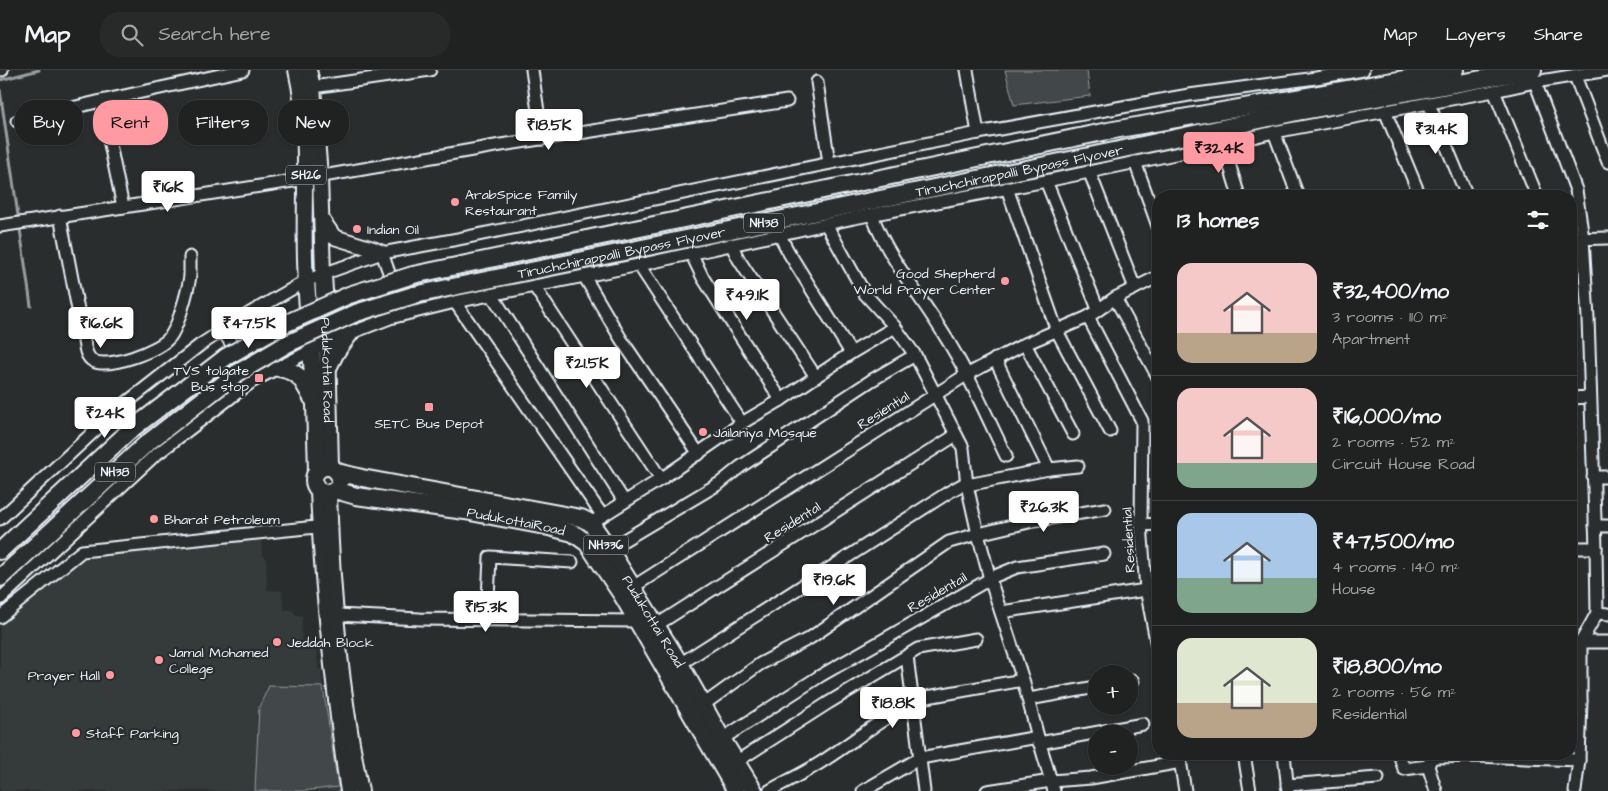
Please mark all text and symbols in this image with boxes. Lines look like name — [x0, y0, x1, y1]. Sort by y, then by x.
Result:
search box — [100, 12, 450, 57]
text: Map — [25, 18, 70, 52]
icon: search — [118, 21, 146, 49]
text: Search here — [158, 21, 271, 48]
text: Map — [1383, 22, 1417, 47]
text: Layers — [1445, 22, 1506, 47]
text: Share — [1534, 22, 1583, 47]
chip: Buy — [15, 100, 83, 145]
chip: Rent — [93, 100, 168, 145]
chip: Filters — [178, 100, 268, 145]
chip: New — [278, 100, 349, 145]
pin: ₹18.5K — [508, 108, 590, 151]
pin: ₹31.4K — [1395, 112, 1477, 155]
text: ₹18.5K — [527, 114, 571, 136]
text: ₹31.4K — [1415, 118, 1457, 140]
pin: ₹32.4K — [1178, 132, 1260, 174]
text: ₹32.4K — [1194, 137, 1244, 159]
street label: Tiruchchirappalli Bypass Flyover — [914, 140, 1125, 203]
road number: SH26 — [286, 166, 326, 184]
pin: ₹16K — [138, 170, 198, 213]
text: ₹16K — [153, 176, 183, 198]
place label: ArabSpice Family Restaurant — [465, 185, 578, 221]
marker: ArabSpice Family Restaurant — [449, 196, 461, 208]
text: 13 homes — [1177, 206, 1259, 235]
icon: filters — [1524, 206, 1552, 234]
road number: NH38 — [744, 214, 784, 232]
place label: Indian Oil — [367, 220, 419, 240]
street label: Tiruchchirappalli Bypass Flyover — [516, 222, 728, 284]
marker: Indian Oil — [351, 223, 363, 235]
place label: Good Shepherd World Prayer Center — [853, 264, 995, 300]
marker: Good Shepherd World Prayer Center — [999, 275, 1011, 287]
text: ₹32,400/mo — [1332, 277, 1449, 306]
pin: ₹49.1K — [706, 278, 788, 321]
icon: home — [1217, 283, 1277, 343]
text: ₹49.1K — [725, 284, 769, 306]
pin: ₹16.6K — [60, 306, 142, 349]
pin: ₹47.5K — [208, 306, 290, 349]
text: 3 rooms · 110 m² — [1332, 306, 1448, 328]
text: ₹16.6K — [79, 312, 123, 334]
text: ₹47.5K — [222, 312, 276, 334]
street label: Pudukottai Road — [315, 317, 338, 423]
text: Apartment — [1332, 328, 1410, 350]
pin: ₹21.5K — [546, 346, 628, 389]
text: ₹21.5K — [565, 352, 609, 374]
place label: TVS tolgate Bus stop — [174, 361, 249, 397]
marker: TVS tolgate Bus stop — [253, 372, 265, 384]
street label: Resiential — [853, 387, 914, 435]
pin: ₹24K — [75, 396, 135, 439]
marker: SETC Bus Depot — [423, 401, 435, 413]
text: ₹24K — [86, 402, 124, 424]
text: ₹16,000/mo — [1332, 402, 1441, 431]
icon: home — [1217, 408, 1277, 468]
place label: SETC Bus Depot — [374, 414, 484, 434]
place label: Jailaniya Mosque — [713, 423, 817, 443]
marker: Jailaniya Mosque — [697, 426, 709, 438]
text: 2 rooms · 52 m² — [1332, 431, 1455, 453]
text: Circuit House Road — [1332, 453, 1475, 475]
road number: NH38 — [95, 462, 135, 482]
pin: ₹26.3K — [1003, 490, 1085, 533]
text: ₹26.3K — [1020, 496, 1068, 518]
street label: Residental — [760, 498, 825, 548]
street label: PudukottaiRoad — [465, 503, 567, 542]
street label: Residential — [1117, 507, 1141, 573]
place label: Bharat Petroleum — [164, 510, 280, 530]
marker: Bharat Petroleum — [148, 513, 160, 525]
text: ₹47,500/mo — [1332, 527, 1454, 556]
icon: home — [1217, 533, 1277, 593]
road number: NH336 — [584, 536, 628, 554]
text: 4 rooms · 140 m² — [1332, 556, 1460, 578]
pin: ₹19.6K — [793, 564, 875, 606]
street label: Residentail — [904, 568, 971, 618]
text: ₹19.6K — [813, 569, 855, 591]
street label: Pudukottai Road — [617, 572, 689, 672]
text: House — [1332, 578, 1376, 600]
pin: ₹15.3K — [445, 590, 527, 633]
text: ₹15.3K — [465, 596, 507, 618]
place label: Jeddah Block — [287, 633, 374, 653]
marker: Jeddah Block — [271, 636, 283, 648]
place label: Jamal Mohamed College — [169, 643, 269, 679]
text: ₹18,800/mo — [1332, 652, 1442, 681]
marker: Jamal Mohamed College — [153, 654, 165, 666]
icon: home — [1217, 658, 1277, 718]
map controls — [1088, 665, 1138, 775]
button: + — [1088, 665, 1138, 715]
place label: Prayer Hall — [28, 666, 100, 686]
marker: Prayer Hall — [104, 669, 116, 681]
text: 2 rooms · 56 m² — [1332, 681, 1456, 703]
pin: ₹18.8K — [852, 686, 934, 729]
text: ₹18.8K — [871, 692, 915, 714]
text: Residential — [1332, 703, 1407, 725]
place label: Staff Parking — [86, 724, 179, 744]
button: − — [1088, 725, 1138, 775]
marker: Staff Parking — [70, 727, 82, 739]

